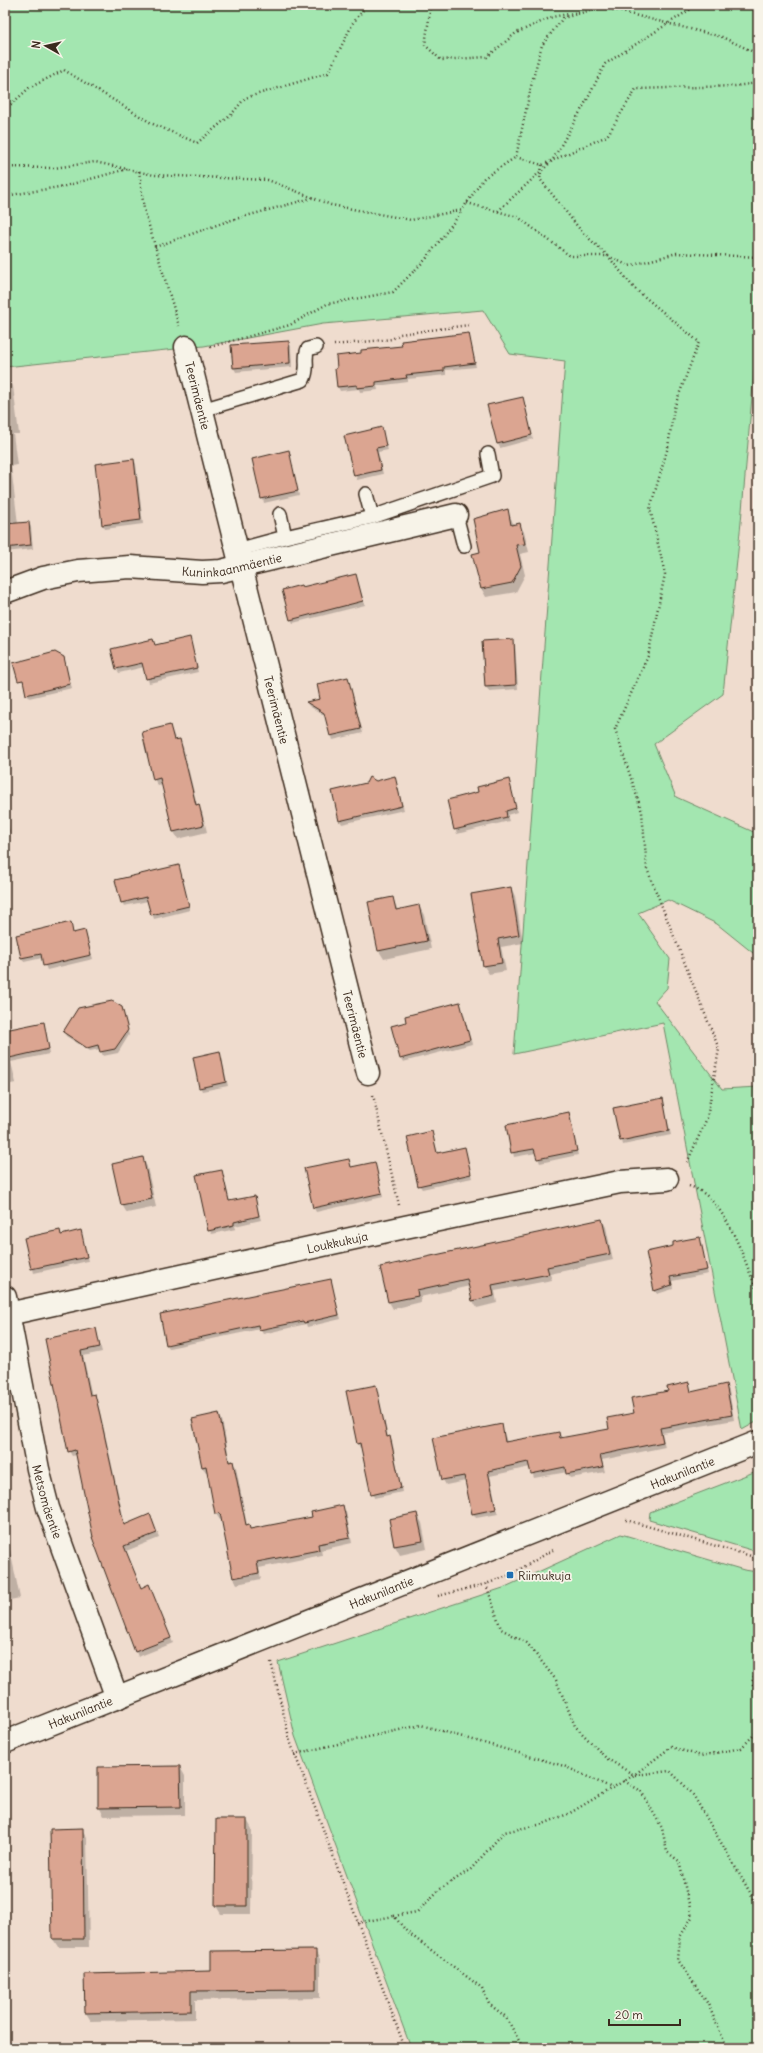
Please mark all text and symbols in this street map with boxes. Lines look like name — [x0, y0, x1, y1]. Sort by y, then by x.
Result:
north arrow — [26, 26, 66, 66]
text: N — [29, 40, 44, 49]
street label: Teerimäentie — [182, 360, 214, 431]
street label: Kuninkaanmäentie — [181, 549, 283, 580]
street label: Teerimäentie — [261, 674, 293, 745]
street label: Teerimäentie — [340, 988, 371, 1060]
street label: Loukkukuja — [305, 1228, 369, 1256]
street label: Hakunilantie — [648, 1453, 717, 1492]
street label: Metsomäentie — [30, 1463, 66, 1540]
place label: Riimukuja — [518, 1568, 571, 1583]
marker: Riimukuja — [505, 1570, 515, 1580]
street label: Hakunilantie — [347, 1573, 416, 1612]
street label: Hakunilantie — [46, 1692, 115, 1732]
scale bar — [609, 2001, 680, 2027]
text: 20 m — [615, 2007, 643, 2022]

